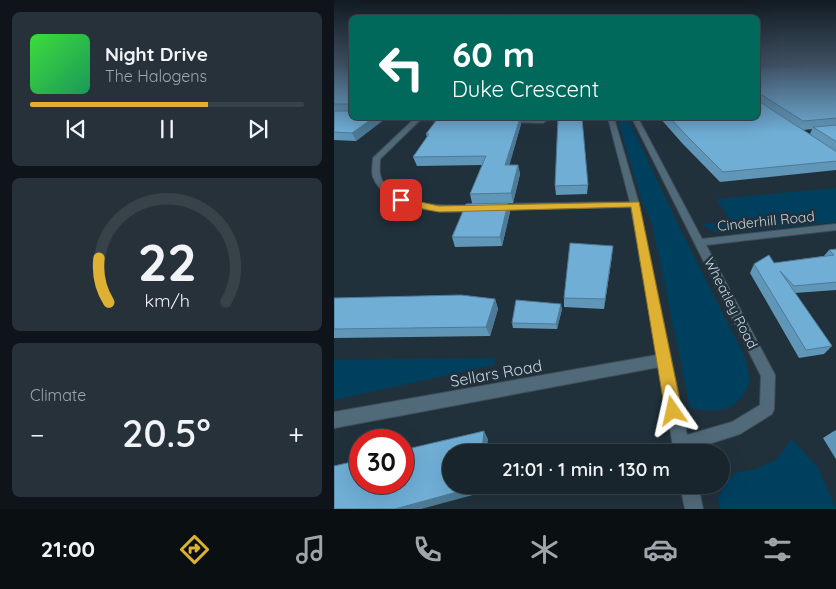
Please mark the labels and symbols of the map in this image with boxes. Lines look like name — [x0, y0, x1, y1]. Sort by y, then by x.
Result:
pin — [380, 179, 422, 221]
street label: Cinderhill Road — [716, 207, 816, 235]
street label: Wheatley Road — [700, 254, 762, 352]
street label: Sellars Road — [449, 355, 543, 391]
position arrow — [646, 384, 698, 436]
speed limit sign: 30 — [349, 429, 414, 494]

